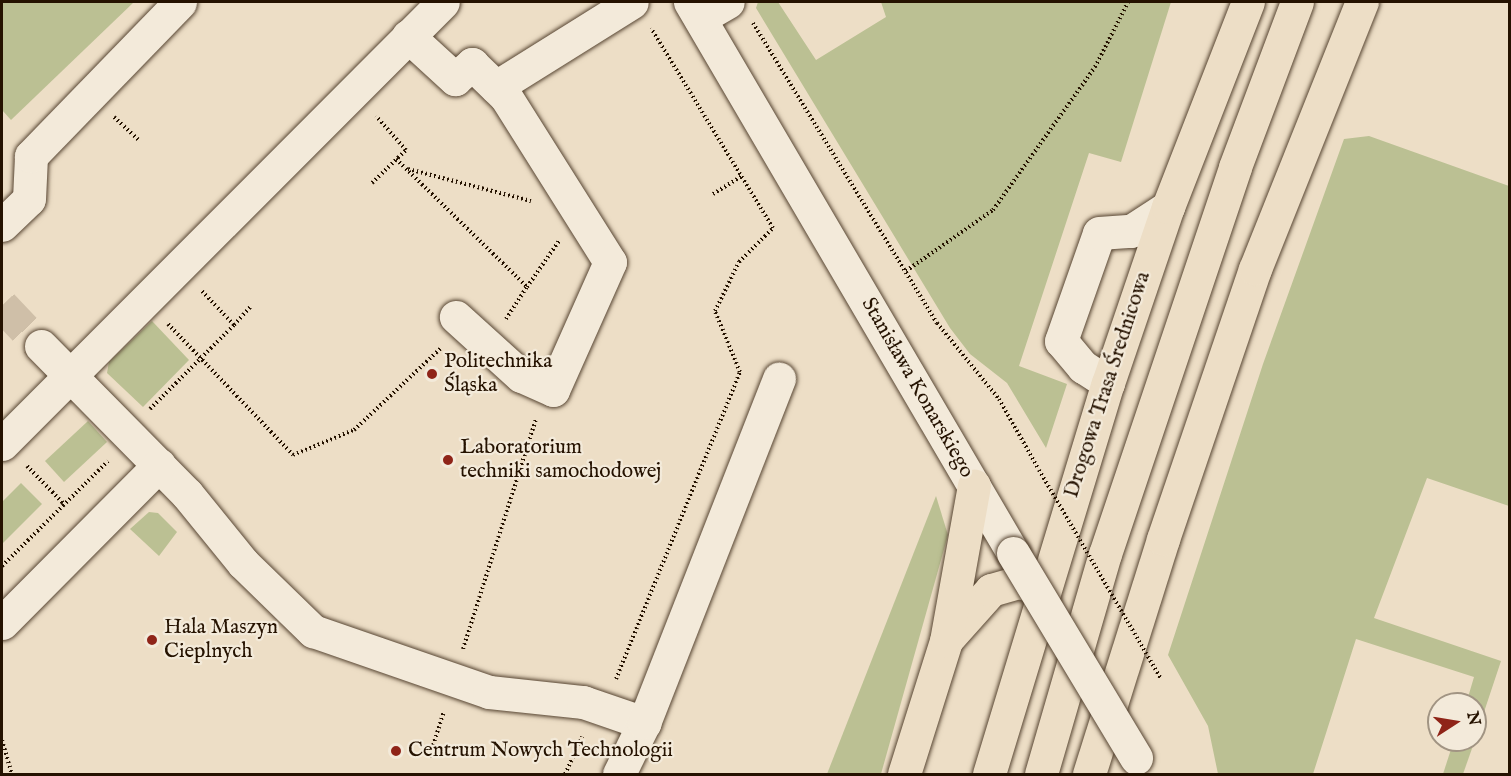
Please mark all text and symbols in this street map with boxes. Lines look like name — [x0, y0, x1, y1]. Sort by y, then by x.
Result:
street label: Drogowa Trasa Średnicowa — [1060, 269, 1156, 501]
street label: Stanisława Konarskiego — [855, 293, 979, 483]
place label: Politechnika Śląska — [444, 349, 552, 399]
marker: Politechnika Śląska — [425, 367, 439, 381]
place label: Laboratorium techniki samochodowej — [460, 435, 661, 485]
marker: Laboratorium techniki samochodowej — [441, 453, 455, 467]
place label: Hala Maszyn Cieplnych — [164, 615, 278, 665]
marker: Hala Maszyn Cieplnych — [145, 633, 159, 647]
north arrow — [1427, 692, 1487, 752]
text: N — [1461, 710, 1484, 728]
place label: Centrum Nowych Technologii — [408, 738, 673, 764]
marker: Centrum Nowych Technologii — [389, 744, 403, 758]

